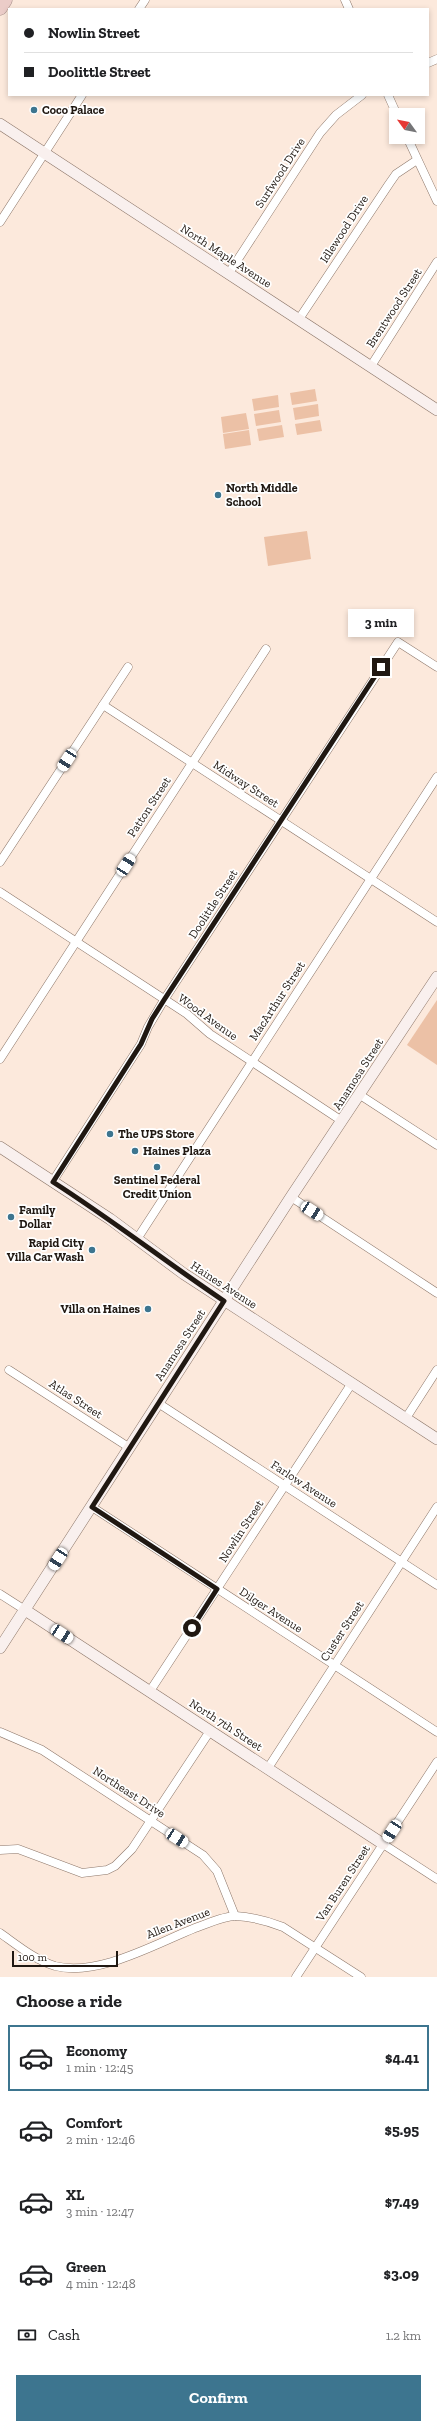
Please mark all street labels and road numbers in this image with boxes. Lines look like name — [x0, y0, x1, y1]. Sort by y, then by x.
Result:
street label: Surfwood Drive — [252, 135, 308, 211]
street label: Idlewood Drive — [317, 192, 371, 265]
street label: North Maple Avenue — [178, 221, 274, 291]
street label: Brentwood Street — [363, 265, 425, 350]
street label: Midway Street — [211, 758, 282, 811]
street label: Patton Street — [124, 774, 174, 840]
street label: Doolittle Street — [186, 866, 241, 941]
street label: MacArthur Street — [246, 958, 308, 1043]
street label: Wood Avenue — [176, 991, 241, 1043]
street label: Anamosa Street — [330, 1035, 387, 1112]
street label: Haines Avenue — [188, 1258, 260, 1312]
street label: Anamosa Street — [152, 1306, 209, 1383]
street label: Atlas Street — [47, 1377, 106, 1422]
street label: Farlow Avenue — [268, 1457, 340, 1511]
street label: Nowlin Street — [216, 1497, 267, 1565]
street label: Dilger Avenue — [237, 1584, 305, 1636]
street label: Custer Street — [317, 1598, 367, 1664]
street label: North 7th Street — [187, 1696, 266, 1754]
street label: Northeast Drive — [90, 1764, 168, 1821]
street label: Van Buren Street — [313, 1842, 373, 1925]
street label: Allen Avenue — [144, 1904, 212, 1942]

